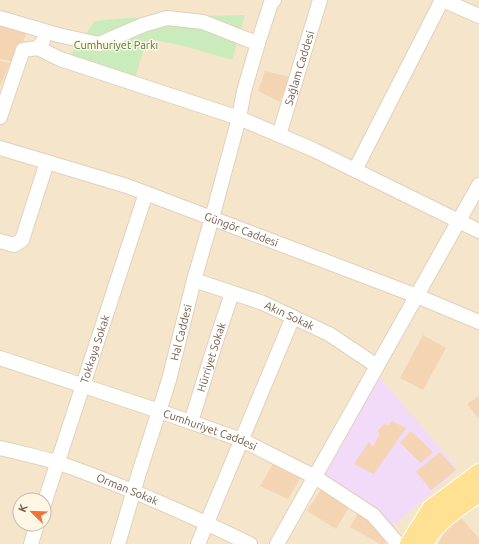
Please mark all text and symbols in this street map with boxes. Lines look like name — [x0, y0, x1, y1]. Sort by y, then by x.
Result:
street label: Sağlam Caddesi — [282, 29, 316, 107]
park label: Cumhuriyet Parkı — [74, 39, 158, 51]
street label: Güngör Caddesi — [203, 210, 280, 249]
street label: Akın Sokak — [263, 299, 317, 332]
street label: Hal Caddesi — [168, 303, 194, 362]
street label: Tokkaya Sokak — [78, 313, 112, 385]
street label: Hürriyet Sokak — [195, 320, 228, 393]
street label: Cumhuriyet Caddesi — [162, 407, 259, 453]
street label: Orman Sokak — [95, 471, 160, 507]
north arrow — [12, 492, 52, 532]
text: K — [16, 502, 30, 514]

